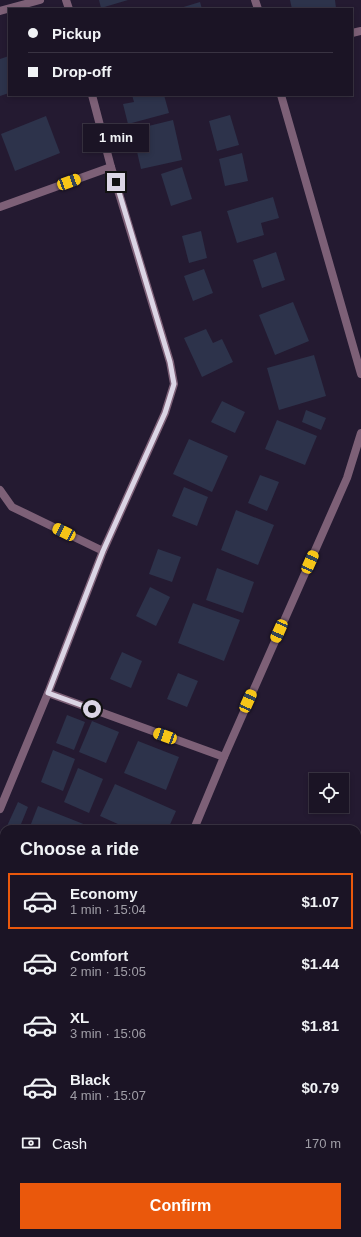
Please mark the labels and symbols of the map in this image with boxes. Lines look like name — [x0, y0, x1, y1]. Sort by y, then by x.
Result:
callout: 1 min — [83, 124, 149, 152]
car — [56, 172, 82, 192]
route end — [107, 173, 125, 191]
car — [51, 521, 77, 543]
car — [300, 549, 320, 575]
car — [269, 618, 289, 644]
car — [238, 688, 258, 714]
route start — [83, 700, 101, 718]
car — [152, 726, 178, 746]

